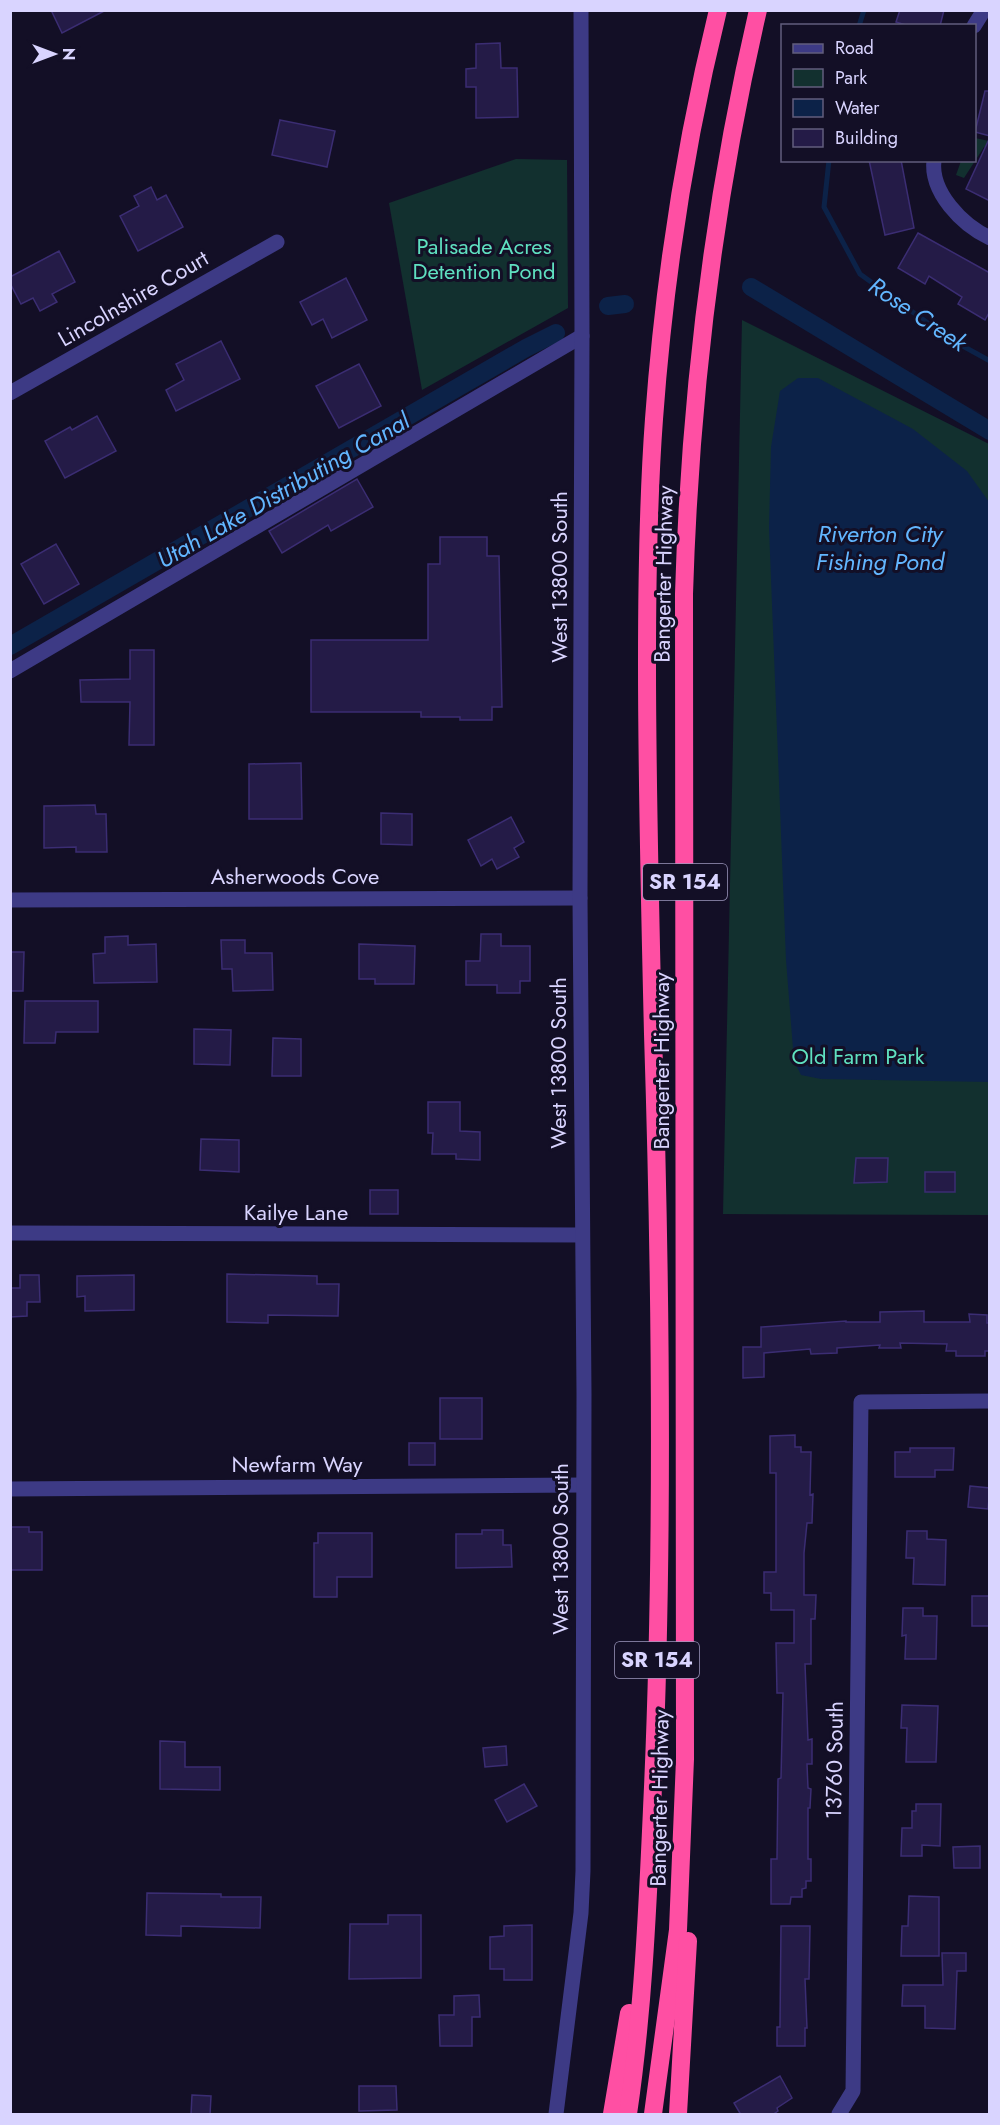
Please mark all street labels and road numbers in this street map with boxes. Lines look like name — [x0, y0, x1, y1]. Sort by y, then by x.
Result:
street label: Lincolnshire Court — [52, 242, 215, 354]
street label: Bangerter Highway — [645, 485, 681, 663]
street label: West 13800 South — [543, 491, 575, 663]
street label: Asherwoods Cove — [211, 860, 379, 892]
road number: SR 154 — [643, 864, 727, 900]
street label: Bangerter Highway — [645, 972, 677, 1150]
street label: West 13800 South — [542, 977, 574, 1149]
street label: Kailye Lane — [244, 1196, 348, 1228]
street label: Newfarm Way — [232, 1448, 363, 1480]
street label: West 13800 South — [544, 1463, 576, 1635]
road number: SR 154 — [615, 1642, 699, 1678]
street label: 13760 South — [817, 1701, 851, 1819]
street label: Bangerter Highway — [641, 1709, 677, 1887]

